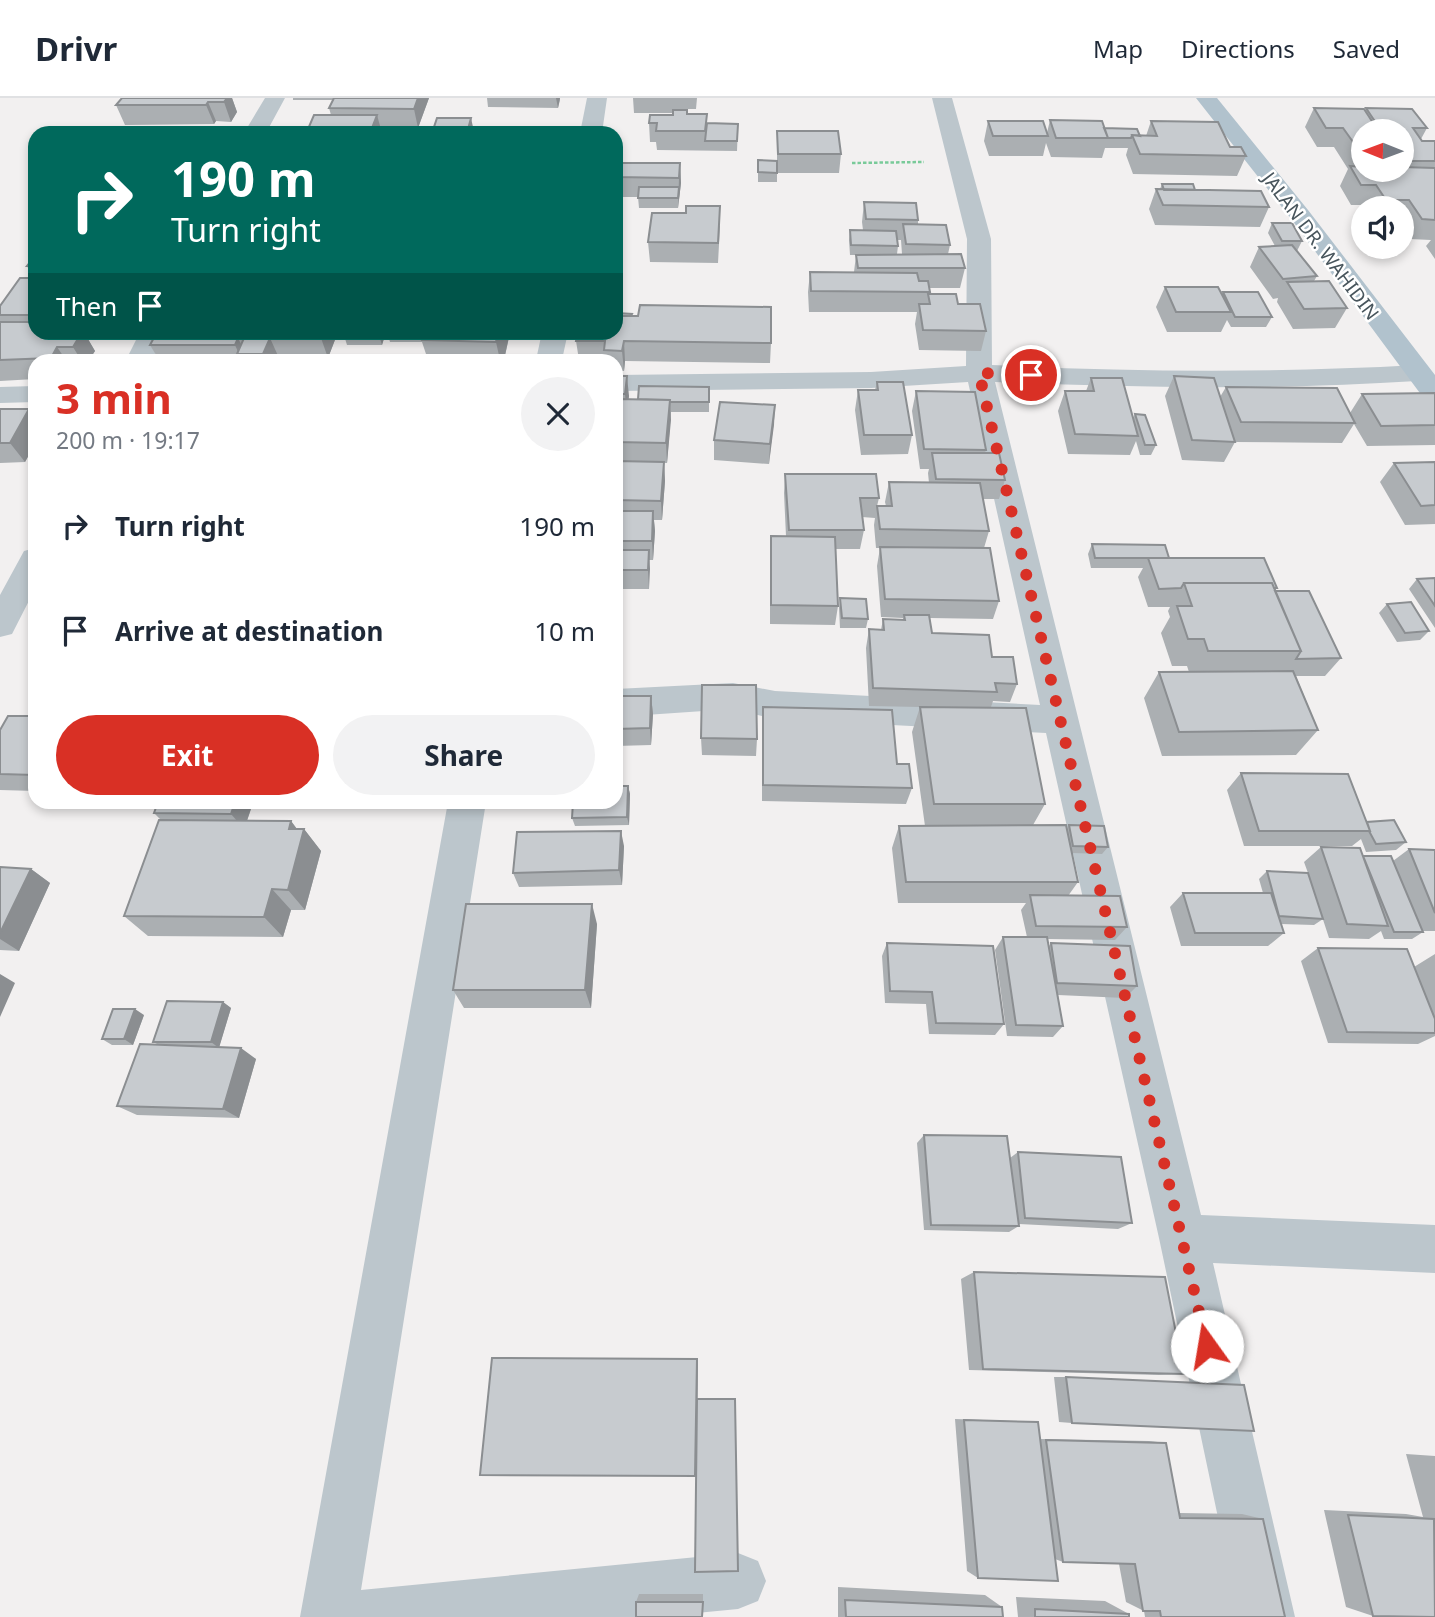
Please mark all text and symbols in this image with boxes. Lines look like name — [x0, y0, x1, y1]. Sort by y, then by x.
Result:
text: Drivr — [35, 26, 117, 71]
text: Map — [1093, 32, 1143, 65]
text: Directions — [1181, 32, 1295, 65]
text: Saved — [1333, 32, 1400, 65]
north arrow — [1351, 119, 1414, 182]
map controls — [1351, 119, 1414, 259]
text: 190 m — [171, 145, 316, 211]
icon: right — [56, 154, 147, 245]
street label: JALAN DR. WAHIDIN — [1256, 165, 1385, 325]
button: sound — [1351, 196, 1414, 259]
text: Turn right — [171, 208, 321, 251]
icon: arrive — [131, 287, 169, 325]
text: Then — [56, 288, 117, 324]
pin — [1001, 345, 1061, 405]
icon: arrive — [1012, 356, 1050, 394]
text: 3 min — [56, 369, 172, 426]
button: close — [521, 377, 595, 451]
text: 200 m · 19:17 — [56, 424, 200, 456]
icon: right — [56, 507, 94, 545]
text: Turn right — [115, 508, 245, 544]
text: 190 m — [519, 508, 595, 544]
icon: arrive — [56, 612, 94, 650]
text: Arrive at destination — [115, 613, 384, 649]
text: 10 m — [534, 613, 595, 649]
button: Exit — [56, 715, 319, 795]
button: Share — [333, 715, 595, 795]
position arrow — [1170, 1309, 1244, 1383]

